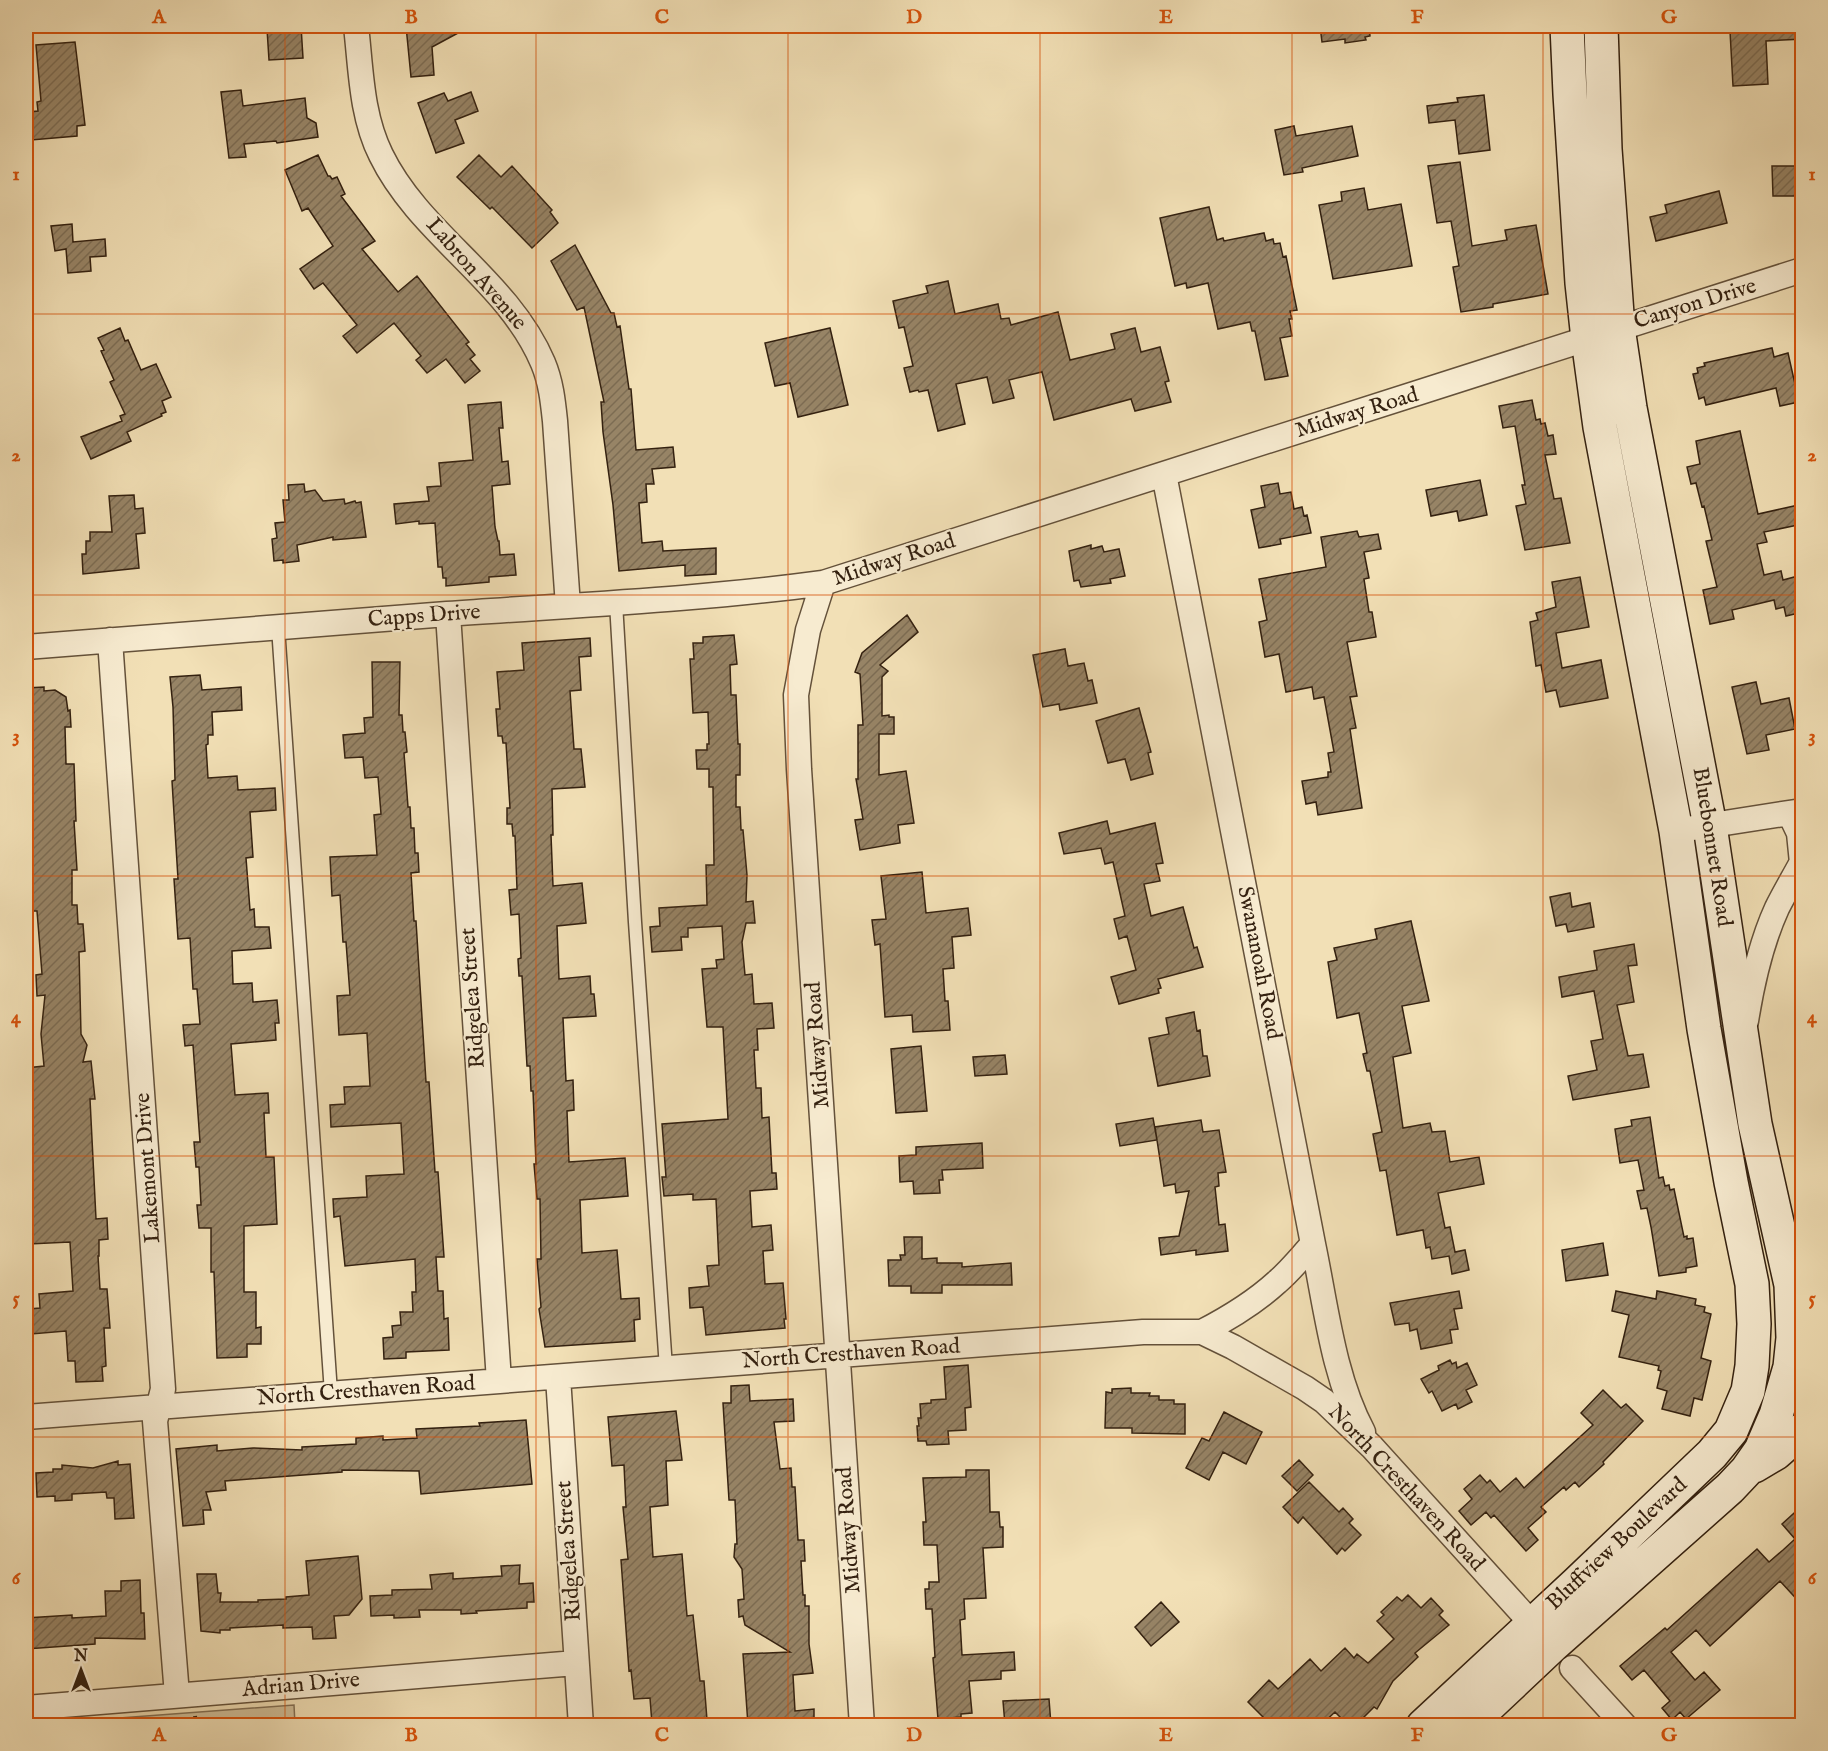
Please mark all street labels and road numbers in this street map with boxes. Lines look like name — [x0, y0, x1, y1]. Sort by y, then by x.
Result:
street label: Labron Avenue — [419, 212, 533, 336]
street label: Canyon Drive — [1630, 272, 1760, 336]
street label: Midway Road — [1292, 381, 1422, 445]
street label: Midway Road — [829, 527, 959, 593]
street label: Capps Drive — [367, 598, 481, 634]
street label: Bluebonnet Road — [1686, 765, 1738, 929]
street label: Swananoah Road — [1230, 884, 1288, 1042]
street label: Ridgelea Street — [454, 926, 492, 1069]
street label: Midway Road — [800, 980, 836, 1109]
street label: Lakemont Drive — [129, 1092, 167, 1244]
street label: North Cresthaven Road — [741, 1332, 961, 1376]
street label: North Cresthaven Road — [256, 1369, 476, 1413]
street label: North Cresthaven Road — [1321, 1399, 1491, 1578]
street label: Midway Road — [831, 1465, 867, 1594]
street label: Bluffview Boulevard — [1541, 1471, 1694, 1617]
street label: Ridgelea Street — [550, 1479, 588, 1622]
street label: Adrian Drive — [240, 1666, 361, 1704]

